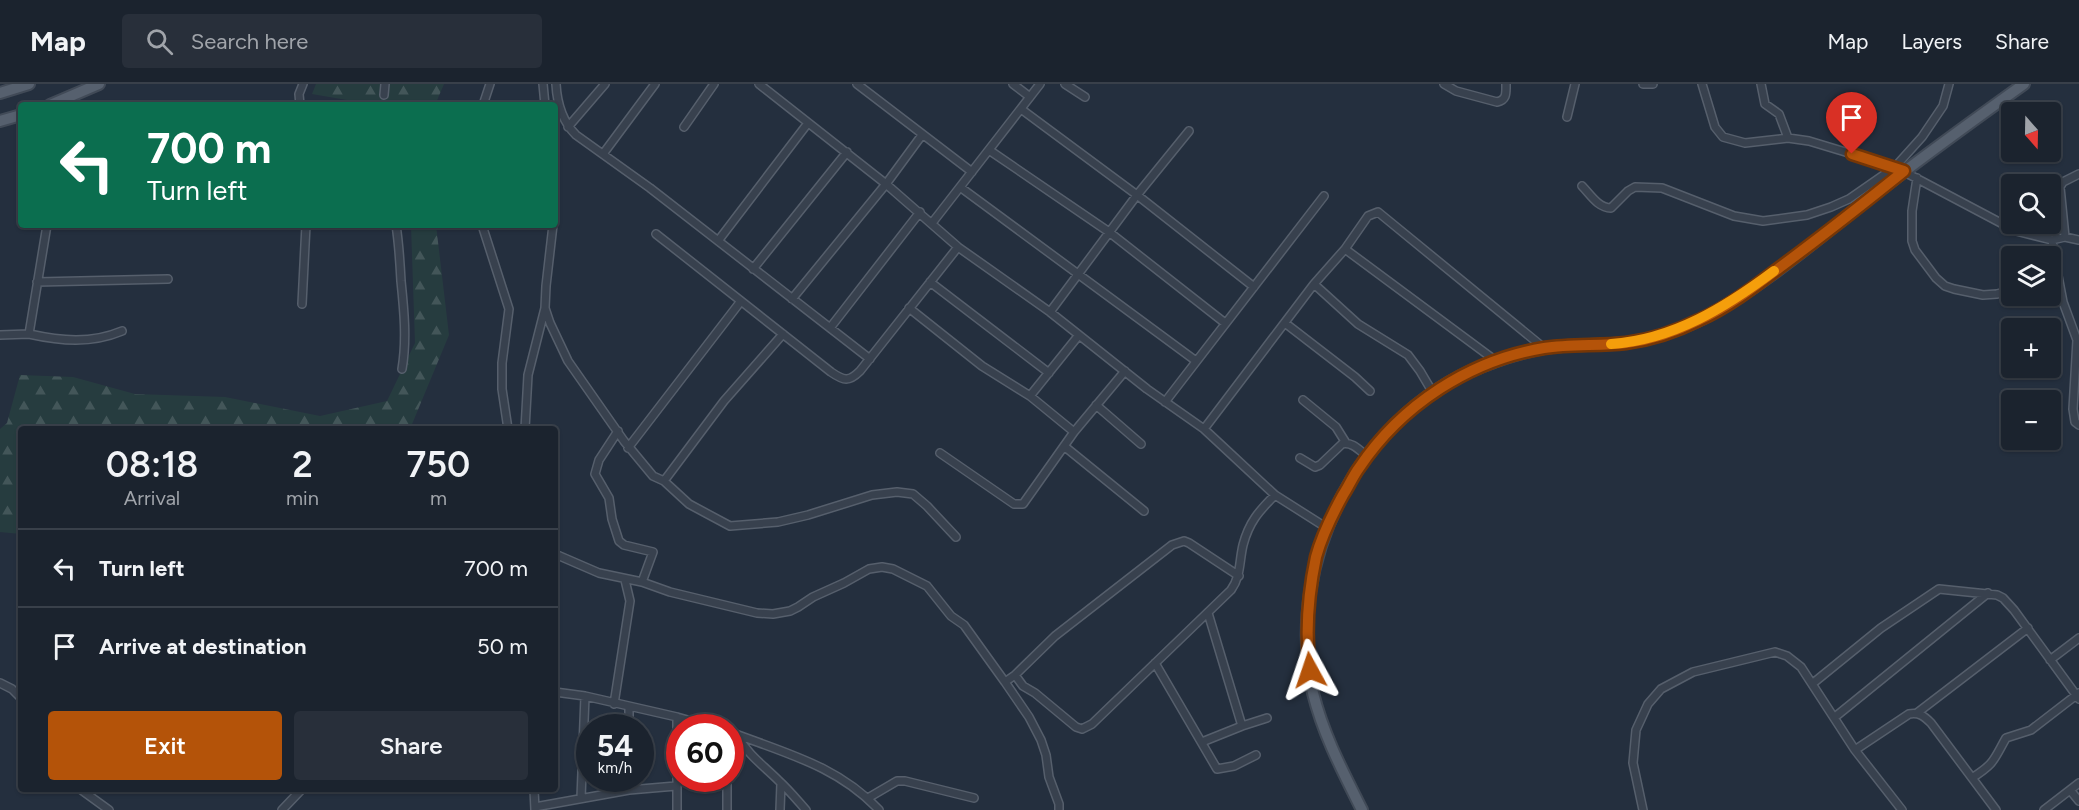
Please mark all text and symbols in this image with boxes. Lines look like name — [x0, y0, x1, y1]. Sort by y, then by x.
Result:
search box — [122, 14, 542, 68]
text: Map — [30, 24, 86, 58]
icon: search — [143, 25, 176, 58]
text: Search here — [191, 28, 308, 55]
text: Map — [1828, 29, 1868, 54]
text: Layers — [1901, 29, 1962, 54]
text: Share — [1995, 29, 2049, 54]
pin — [1826, 92, 1877, 154]
icon: arrive — [1835, 101, 1868, 134]
north arrow — [2001, 102, 2061, 162]
map controls — [2001, 102, 2061, 450]
text: 700 m — [147, 123, 271, 174]
icon: left — [48, 126, 126, 204]
text: Turn left — [147, 174, 247, 207]
button: search — [2001, 174, 2061, 234]
button: layers — [2001, 246, 2061, 306]
button: + — [2001, 318, 2061, 378]
button: − — [2001, 390, 2061, 450]
text: 08:18 — [106, 443, 198, 486]
text: 2 — [292, 443, 313, 486]
text: 750 — [407, 443, 470, 486]
text: Arrival — [124, 486, 180, 510]
text: min — [286, 486, 319, 510]
text: m — [430, 486, 447, 510]
icon: left — [48, 552, 81, 585]
text: Turn left — [99, 555, 185, 582]
text: 700 m — [464, 555, 528, 582]
icon: arrive — [48, 630, 81, 663]
text: Arrive at destination — [99, 633, 307, 660]
text: 50 m — [477, 633, 528, 660]
position arrow — [1278, 638, 1342, 702]
button: Exit — [48, 711, 282, 780]
button: Share — [294, 711, 528, 780]
speed limit sign: 60 — [666, 714, 744, 792]
text: 54 — [597, 727, 633, 764]
text: km/h — [598, 759, 632, 777]

